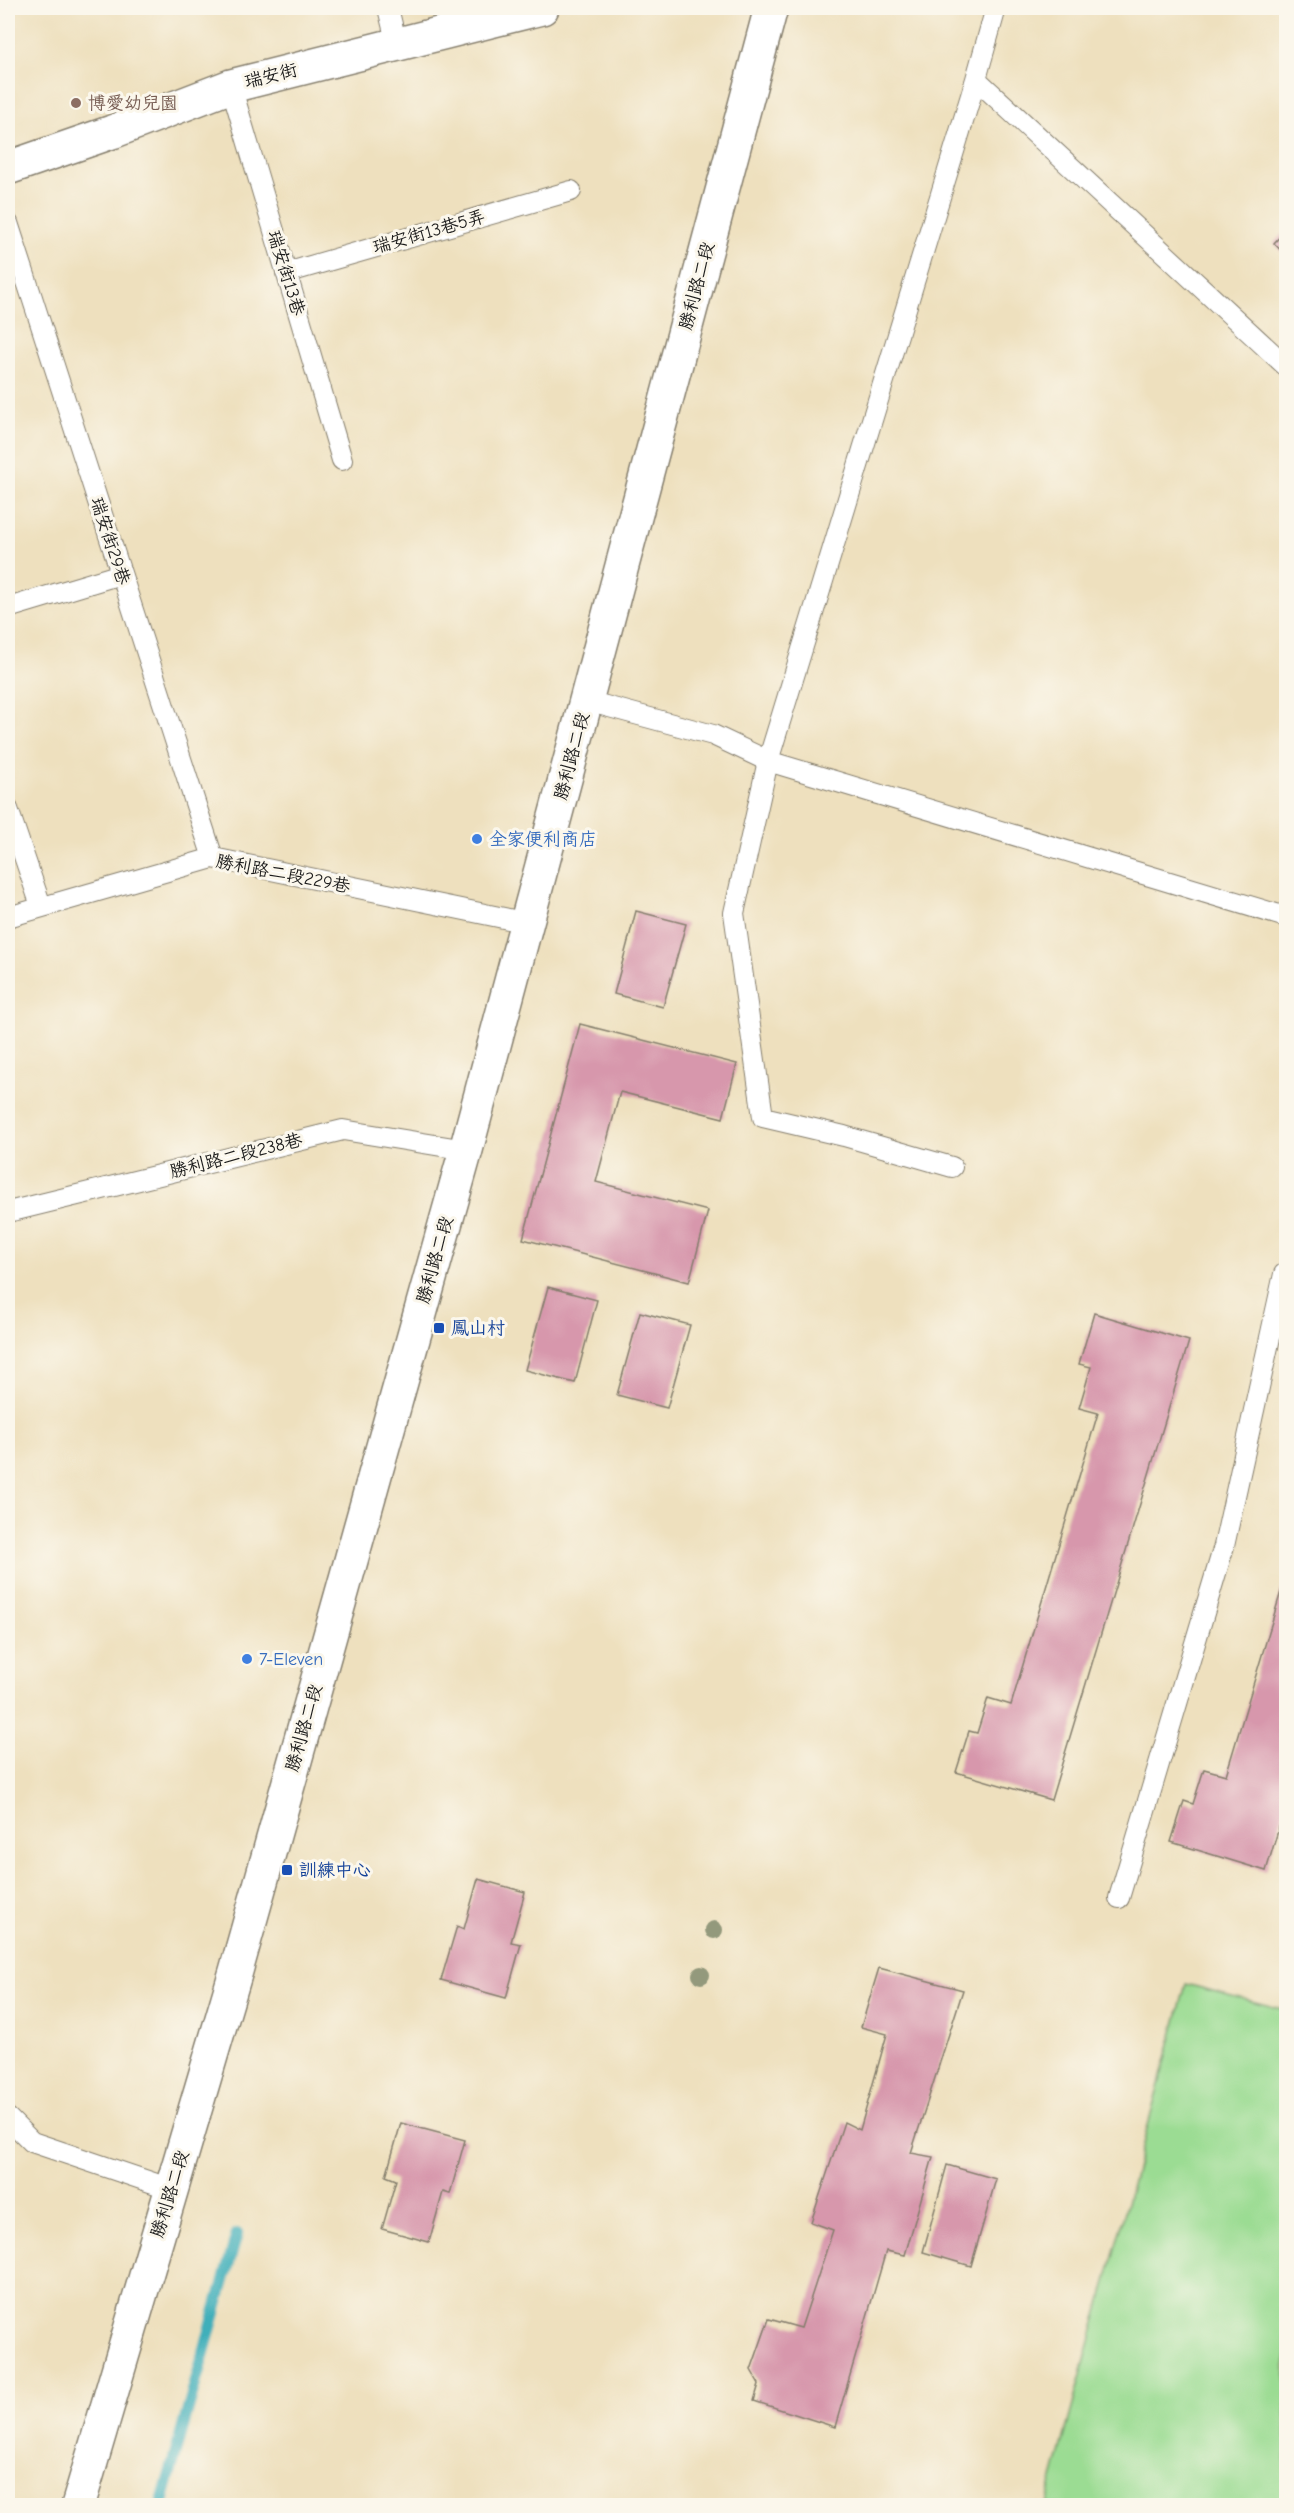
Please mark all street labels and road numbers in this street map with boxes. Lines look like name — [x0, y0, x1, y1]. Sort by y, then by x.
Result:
street label: 瑞安街 — [242, 59, 300, 93]
street label: 瑞安街13巷5弄 — [370, 206, 488, 258]
street label: 瑞安街13巷 — [263, 228, 309, 318]
street label: 勝利路二段 — [675, 240, 719, 332]
street label: 瑞安街29巷 — [86, 494, 134, 588]
street label: 勝利路二段 — [550, 710, 594, 802]
street label: 勝利路二段229巷 — [214, 851, 352, 897]
street label: 勝利路二段238巷 — [168, 1129, 304, 1183]
street label: 勝利路二段 — [413, 1214, 457, 1306]
street label: 勝利路二段 — [282, 1682, 326, 1774]
street label: 勝利路二段 — [147, 2148, 193, 2240]

